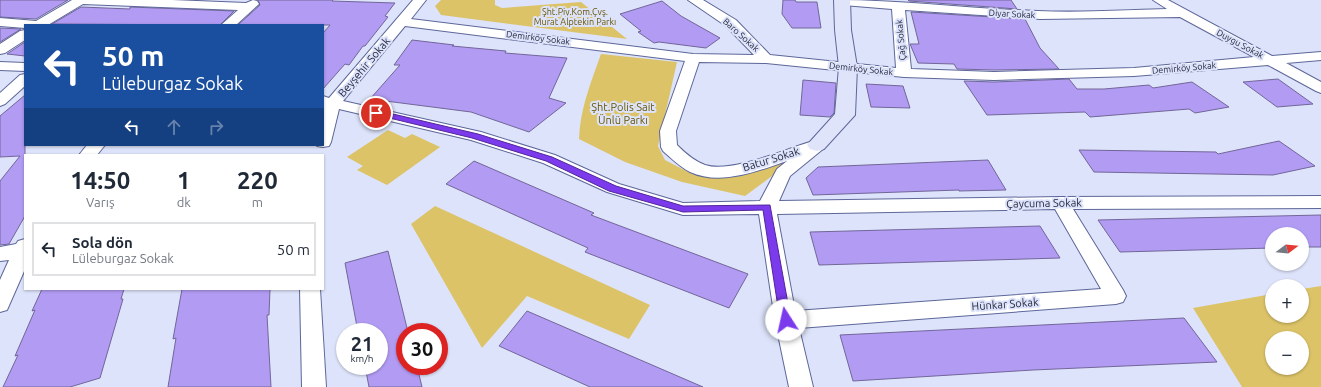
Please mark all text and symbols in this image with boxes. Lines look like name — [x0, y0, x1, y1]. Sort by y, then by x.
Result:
park label: Şht.Piy.Kom.Çvş. Murat Alptekin Parkı — [534, 7, 616, 27]
street label: Diyar Sokak — [988, 8, 1036, 20]
street label: Baro Sokak — [721, 16, 761, 54]
street label: Çağ Sokak — [894, 19, 908, 61]
street label: Duygu Sokak — [1215, 27, 1266, 61]
street label: Demirköy Sokak — [505, 29, 571, 47]
street label: Beyşehir Sokak — [336, 35, 393, 99]
icon: left — [36, 40, 88, 92]
text: 50 m — [102, 40, 164, 71]
street label: Demirköy Sokak — [1151, 60, 1217, 76]
street label: Demirköy Sokak — [828, 61, 894, 77]
text: Lüleburgaz Sokak — [102, 73, 243, 93]
pin — [359, 96, 393, 130]
park label: Şht.Polis Sait Ünlü Parkı — [591, 101, 655, 126]
icon: arrive — [365, 102, 387, 124]
icon: left — [121, 116, 143, 138]
icon: ahead — [163, 116, 185, 138]
icon: right — [205, 116, 227, 138]
street label: Batur Sokak — [741, 145, 801, 173]
text: 14:50 — [70, 167, 130, 194]
text: 1 — [177, 167, 190, 194]
text: 220 — [237, 167, 278, 194]
text: Varış — [86, 195, 115, 209]
text: dk — [177, 195, 191, 209]
text: m — [252, 195, 263, 209]
street label: Çaycuma Sokak — [1006, 196, 1082, 210]
north arrow — [1265, 227, 1309, 271]
map controls — [1265, 227, 1309, 375]
text: Sola dön — [72, 234, 133, 251]
icon: left — [38, 238, 60, 260]
text: 50 m — [277, 241, 310, 258]
text: Lüleburgaz Sokak — [72, 251, 174, 265]
button: + — [1265, 279, 1309, 323]
street label: Hünkar Sokak — [971, 296, 1039, 312]
position arrow — [765, 299, 807, 341]
speed limit sign: 30 — [396, 323, 448, 375]
button: − — [1265, 331, 1309, 375]
text: 21 — [351, 332, 373, 355]
text: km/h — [350, 353, 374, 364]

